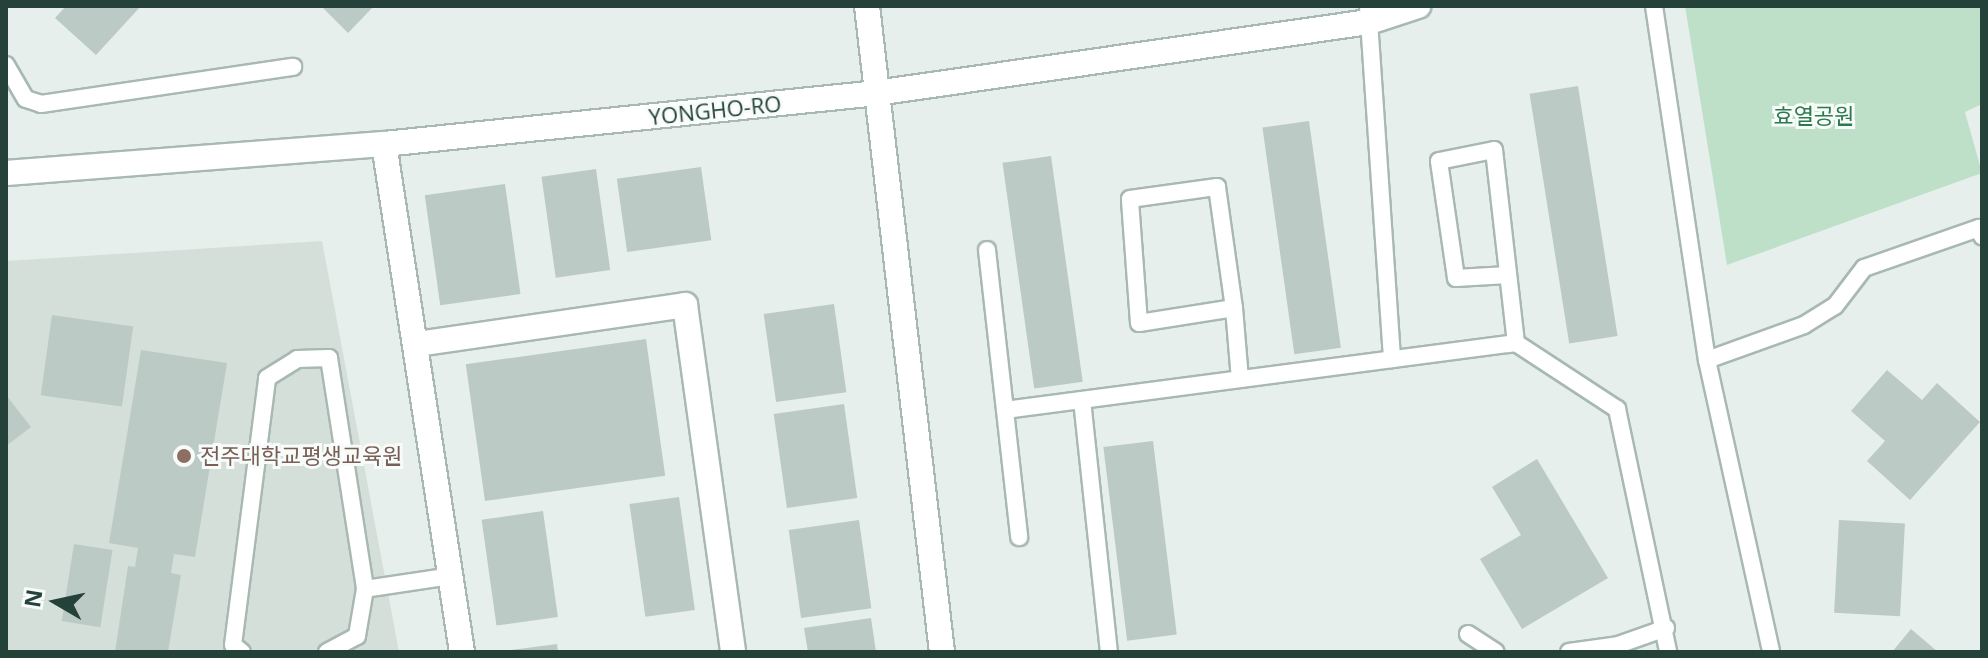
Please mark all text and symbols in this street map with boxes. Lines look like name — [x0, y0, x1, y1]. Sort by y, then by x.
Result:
street label: YONGHO-RO — [647, 90, 783, 130]
park label: 효열공원 — [1774, 103, 1854, 129]
place label: 전주대학교평생교육원 — [200, 443, 402, 469]
marker: 전주대학교평생교육원 — [175, 447, 193, 465]
north arrow — [16, 562, 96, 642]
text: N — [16, 587, 49, 609]

